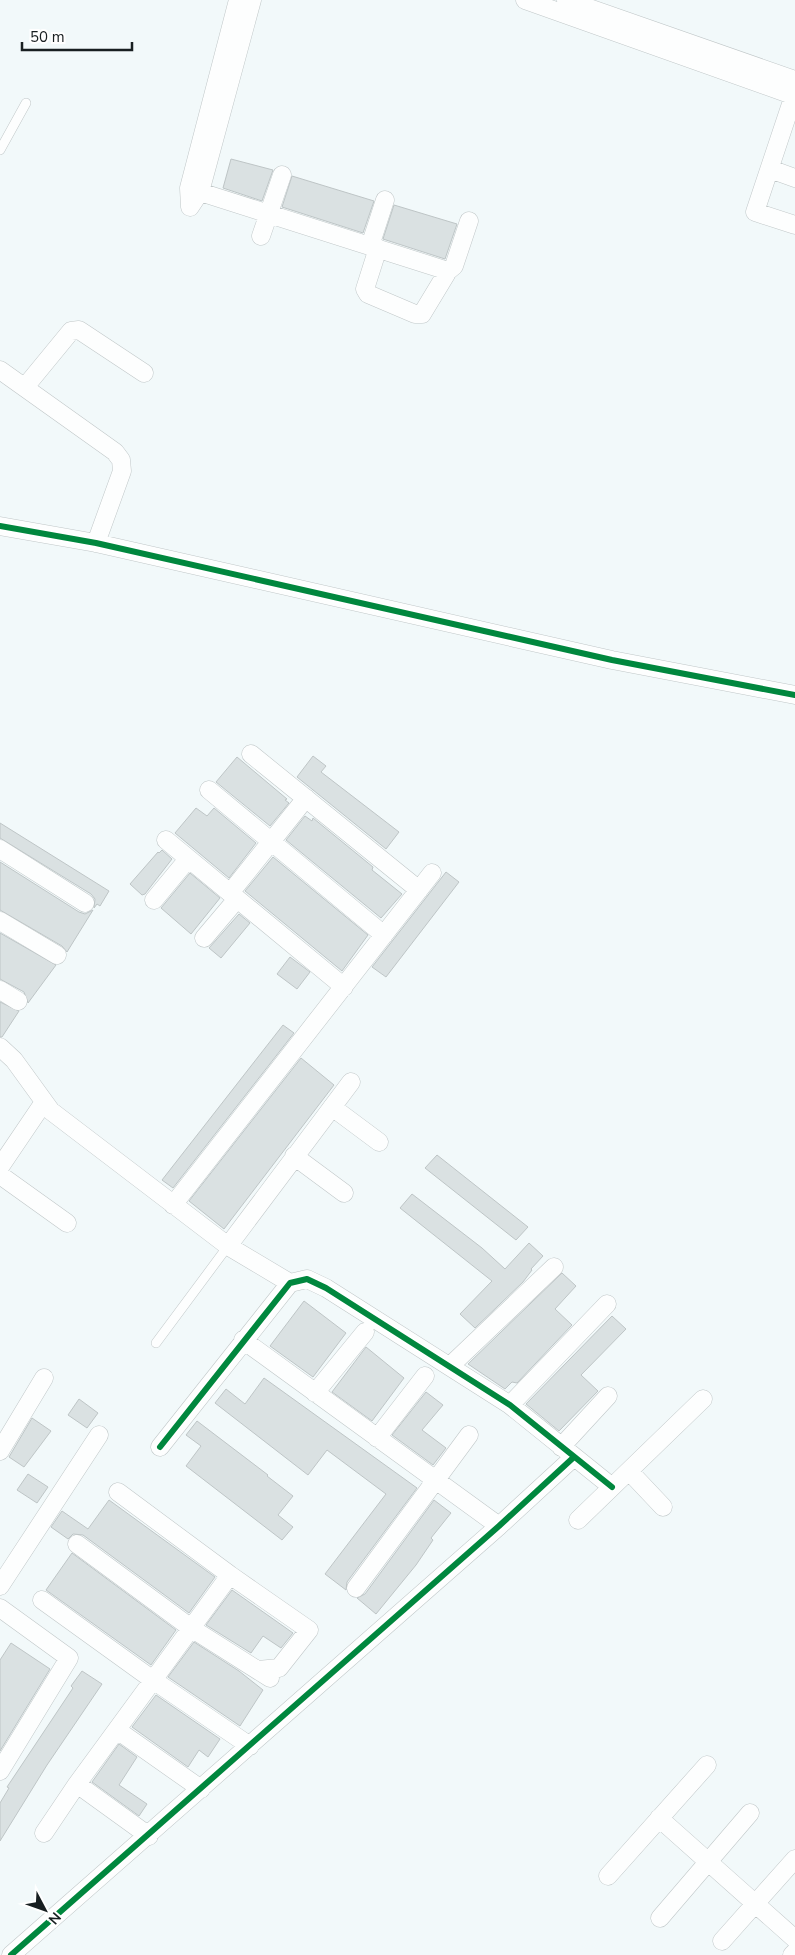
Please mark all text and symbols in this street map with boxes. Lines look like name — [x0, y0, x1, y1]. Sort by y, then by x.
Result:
scale bar — [22, 20, 132, 52]
text: 50 m — [30, 27, 65, 47]
north arrow — [20, 1885, 70, 1935]
text: N — [44, 1908, 65, 1928]

